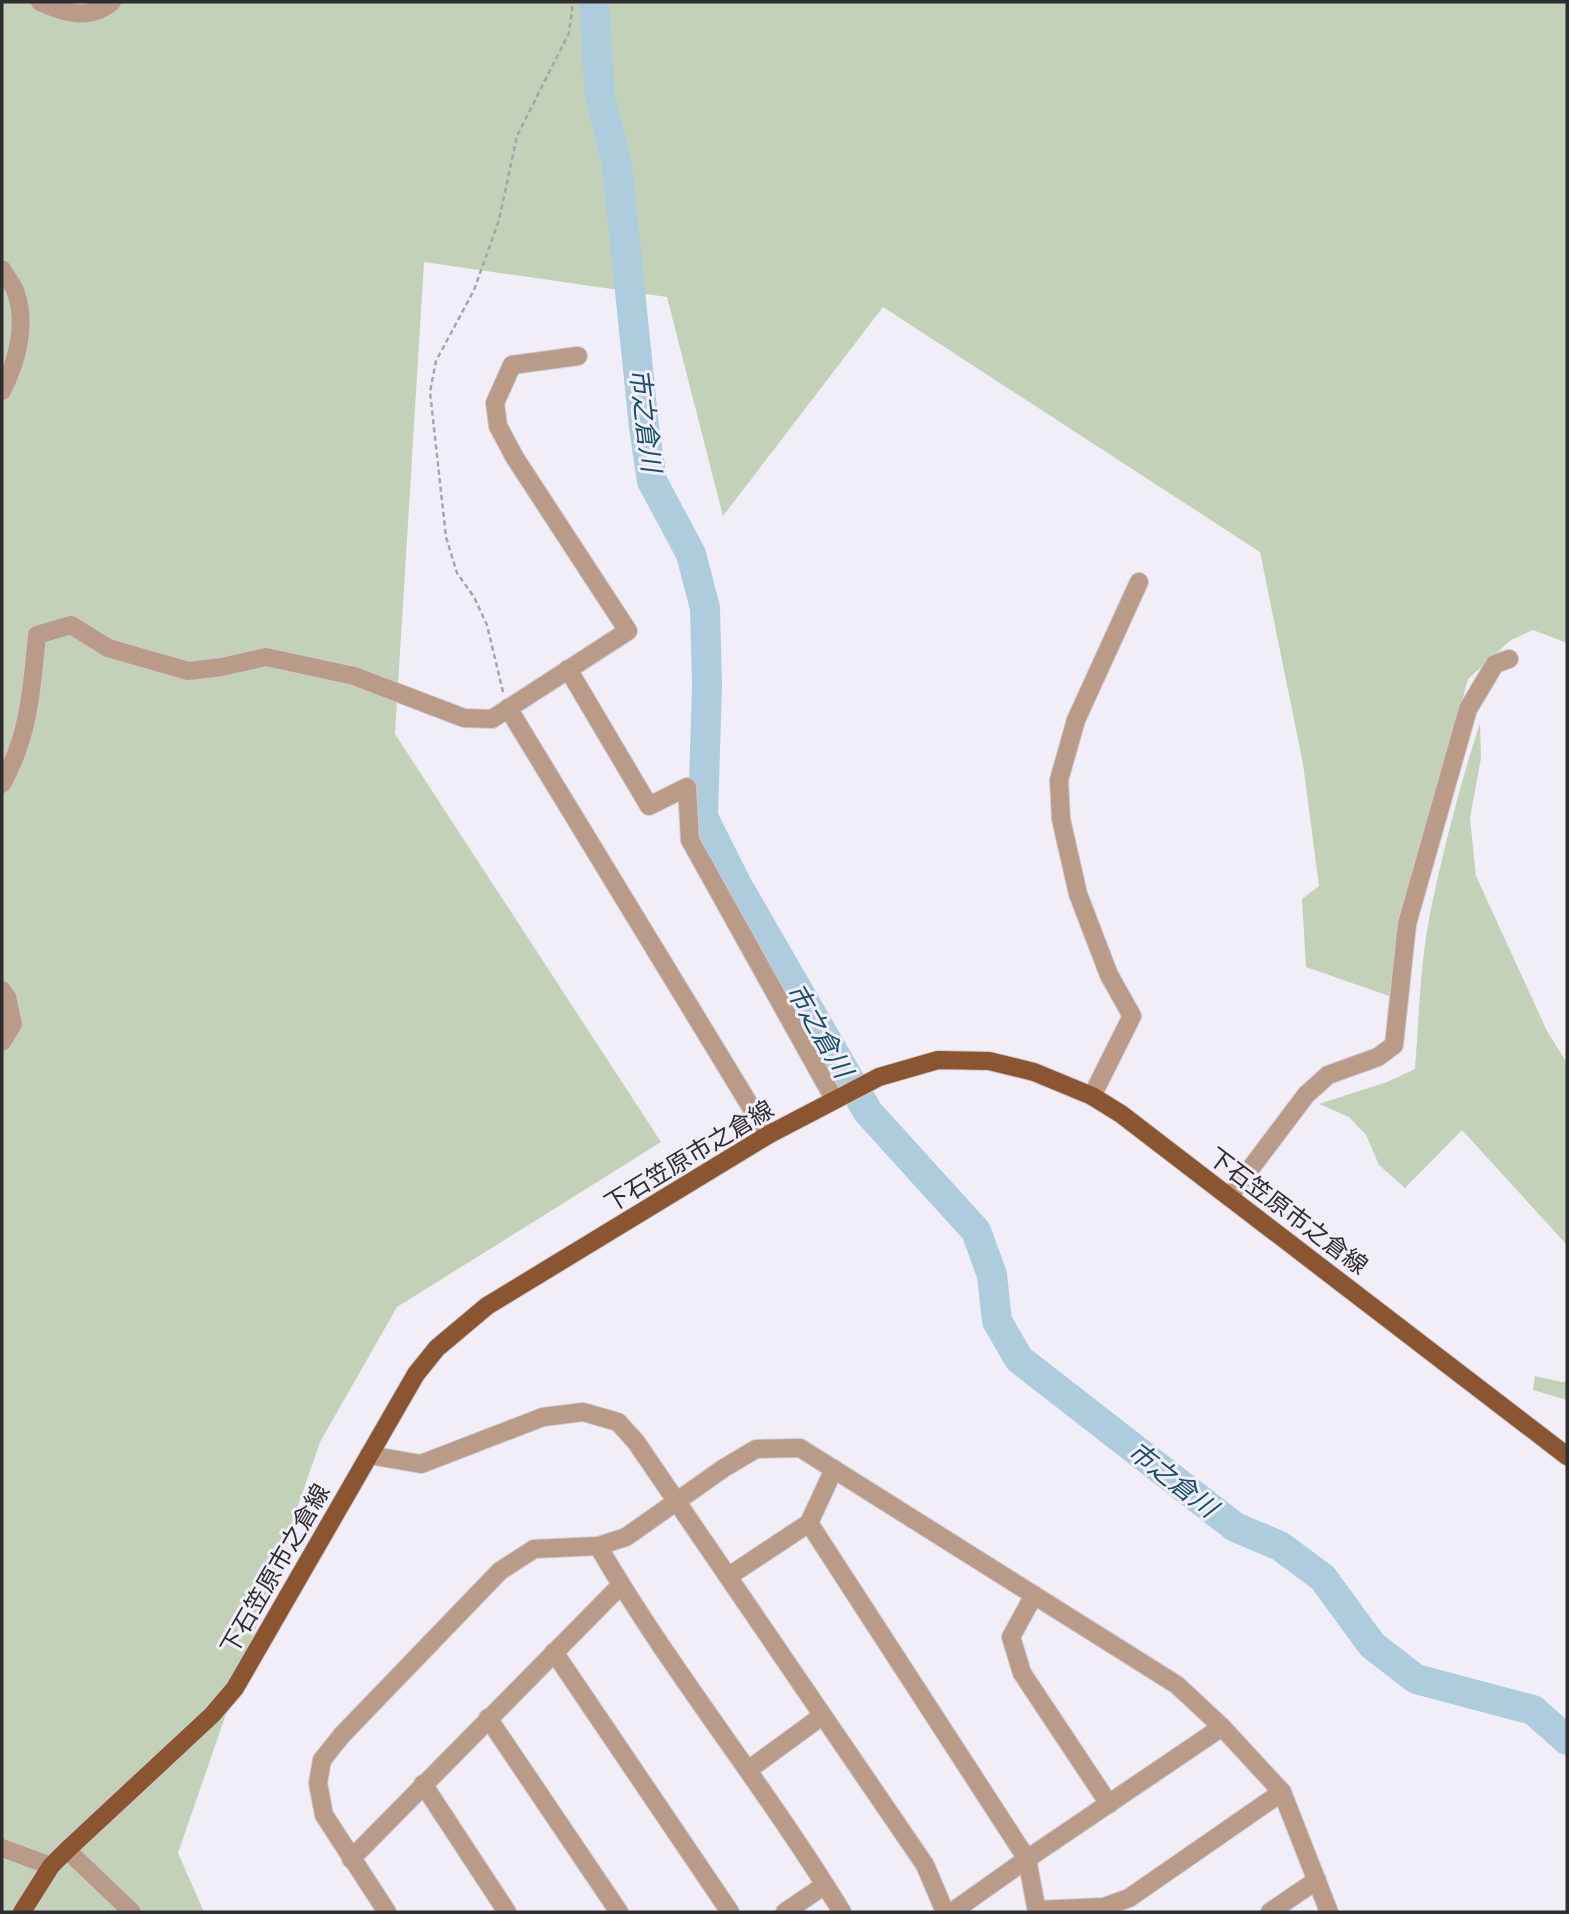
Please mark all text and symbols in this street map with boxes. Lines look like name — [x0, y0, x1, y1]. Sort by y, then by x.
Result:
water label: 市之倉川 — [623, 366, 669, 477]
water label: 市之倉川 — [780, 977, 862, 1086]
street label: 下石笠原市之倉線 — [599, 1093, 779, 1219]
street label: 下石笠原市之倉線 — [1202, 1141, 1374, 1281]
water label: 市之倉川 — [1122, 1434, 1226, 1526]
street label: 下石笠原市之倉線 — [214, 1478, 336, 1660]

